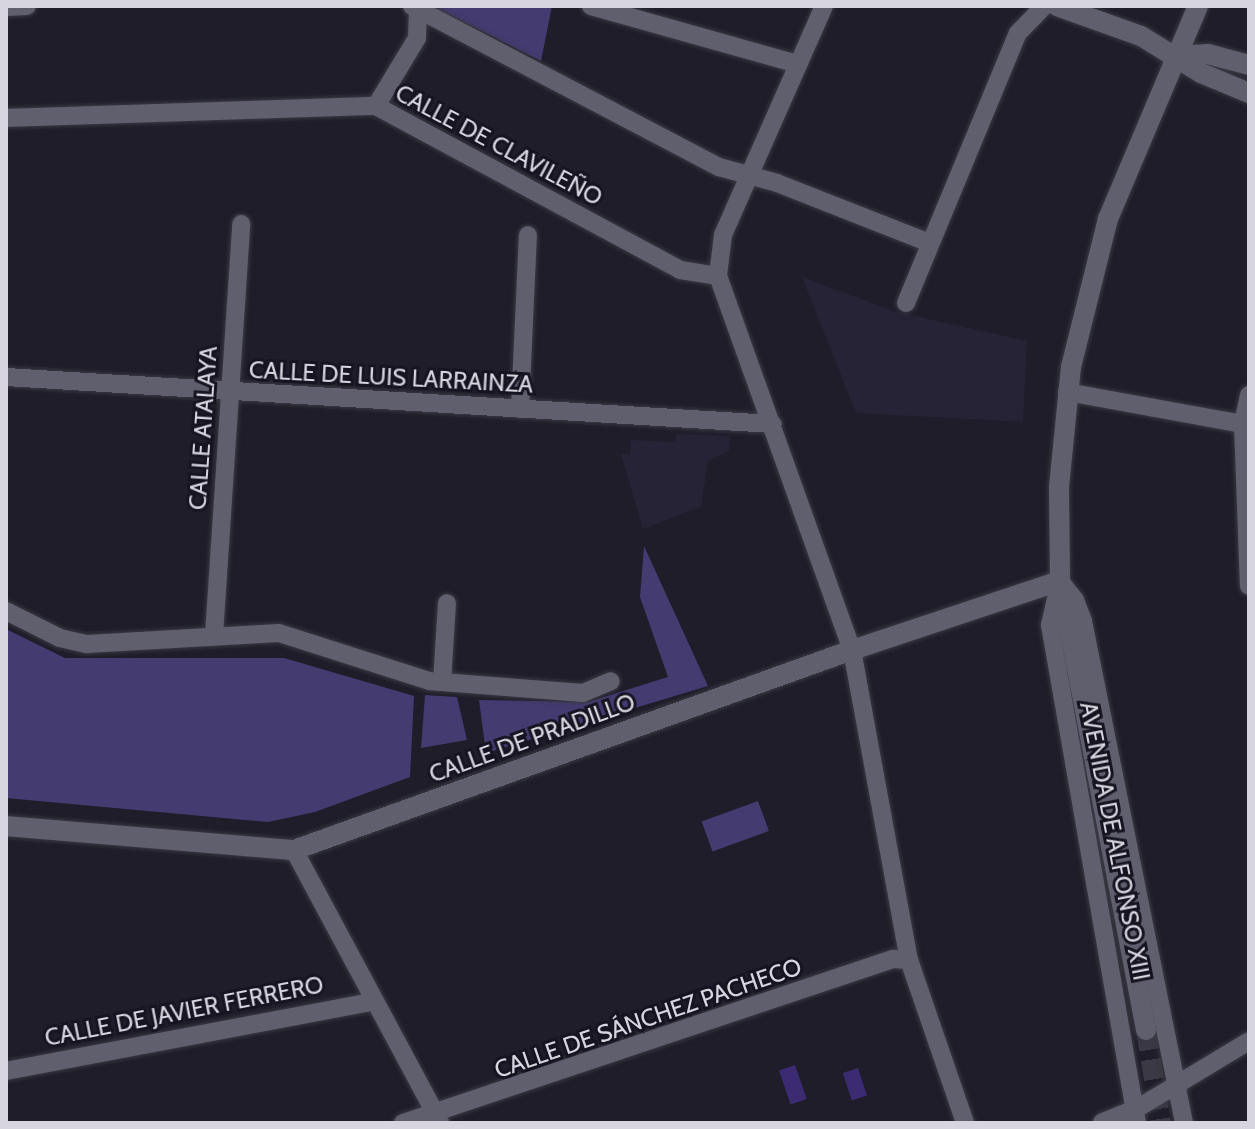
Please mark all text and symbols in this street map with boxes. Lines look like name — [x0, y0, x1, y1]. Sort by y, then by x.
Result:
street label: CALLE DE CLAVILEÑO — [391, 78, 607, 212]
street label: CALLE ATALAYA — [183, 345, 223, 511]
street label: CALLE DE LUIS LARRAINZA — [248, 355, 534, 399]
street label: CALLE DE PRADILLO — [425, 687, 639, 789]
street label: AVENIDA DE ALFONSO XIII — [1074, 699, 1156, 983]
street label: CALLE DE SÁNCHEZ PACHECO — [491, 952, 805, 1084]
street label: CALLE DE JAVIER FERRERO — [42, 970, 326, 1052]

